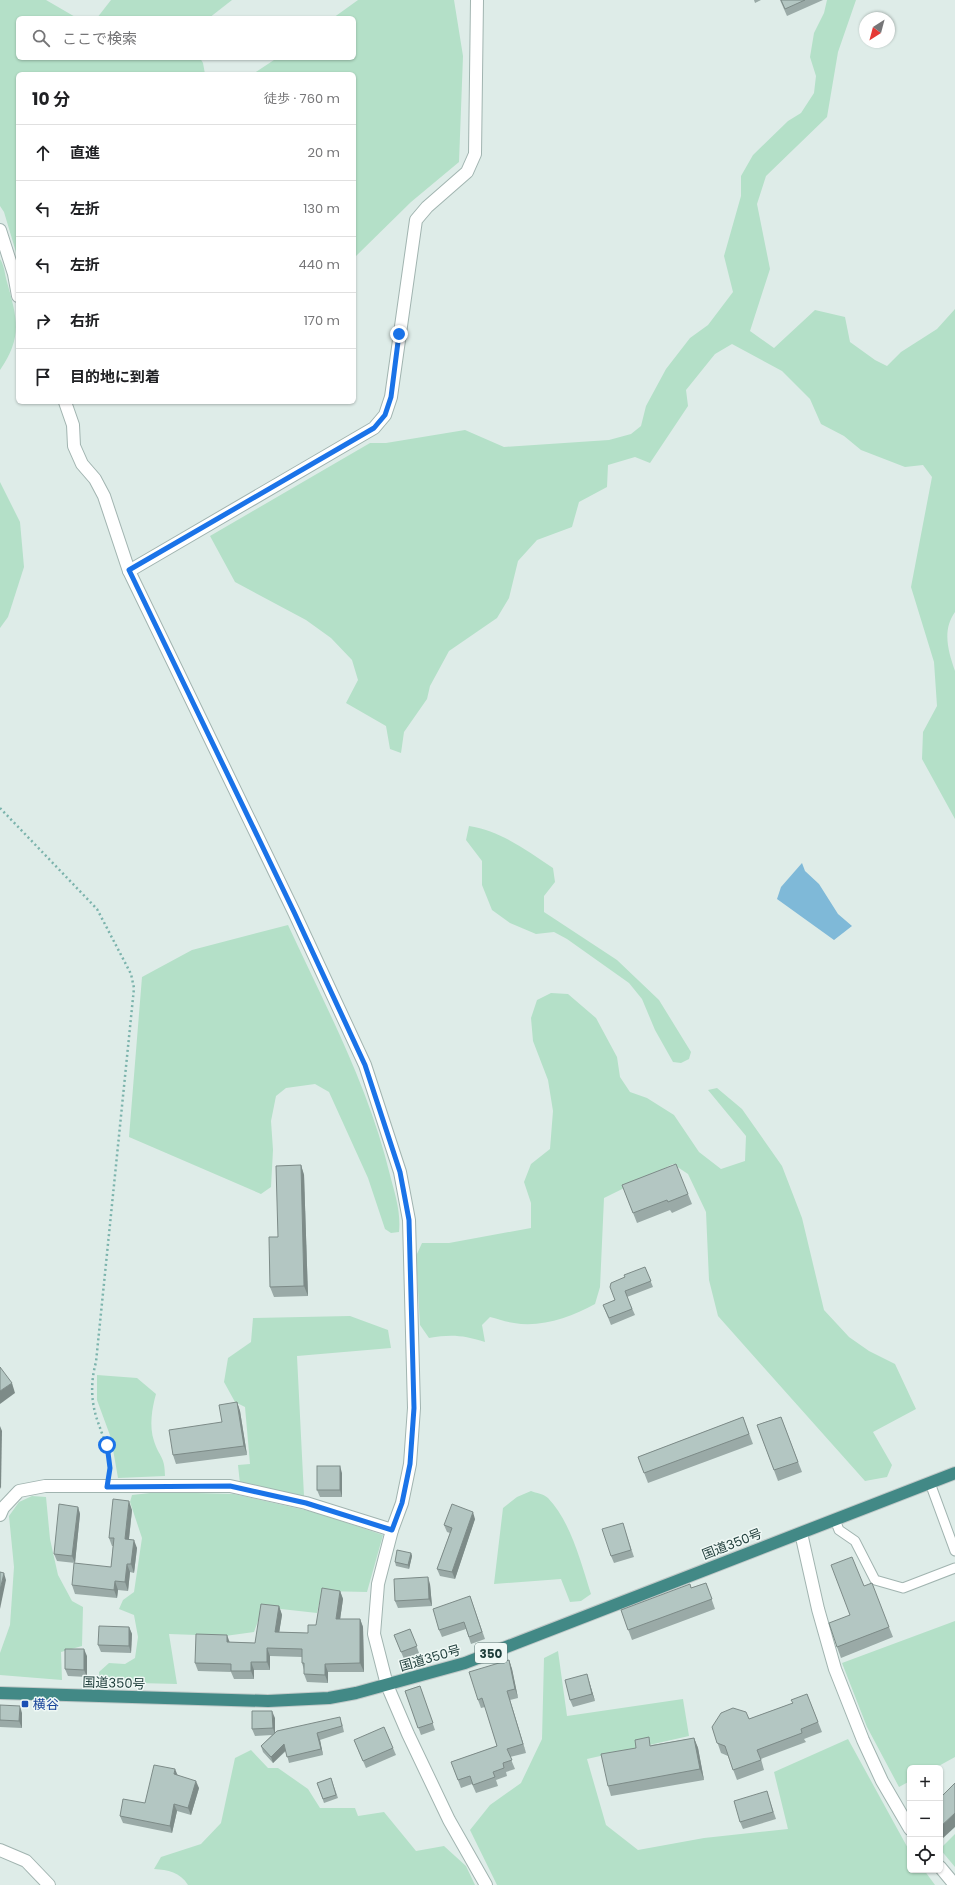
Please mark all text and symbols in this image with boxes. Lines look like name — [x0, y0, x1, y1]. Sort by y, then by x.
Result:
north arrow — [859, 12, 895, 48]
search box — [16, 16, 356, 60]
icon: search — [30, 27, 52, 49]
text: ここで検索 — [62, 28, 137, 49]
text: 10 分 — [32, 87, 70, 111]
text: 徒歩 · 760 m — [264, 89, 340, 108]
icon: ahead — [32, 142, 54, 164]
text: 直進 — [70, 142, 100, 163]
text: 20 m — [307, 143, 340, 162]
icon: left — [32, 198, 54, 220]
text: 左折 — [70, 198, 100, 219]
text: 130 m — [303, 199, 340, 218]
icon: left — [32, 254, 54, 276]
text: 左折 — [70, 254, 100, 275]
text: 440 m — [299, 255, 340, 274]
icon: right — [32, 310, 54, 332]
text: 右折 — [70, 310, 100, 331]
text: 170 m — [304, 311, 340, 330]
route end — [390, 325, 408, 343]
icon: arrive — [32, 366, 54, 388]
text: 目的地に到着 — [70, 366, 160, 387]
route start — [98, 1436, 116, 1454]
street label: 国道350号 — [699, 1524, 765, 1564]
street label: 国道350号 — [397, 1640, 463, 1676]
road number: 350 — [475, 1643, 507, 1663]
street label: 国道350号 — [82, 1672, 146, 1694]
place label: 横谷 — [33, 1695, 59, 1714]
marker: 横谷 — [20, 1699, 30, 1709]
map controls — [907, 1765, 943, 1873]
button: + — [907, 1765, 943, 1801]
button: − — [907, 1801, 943, 1837]
button: locate — [907, 1837, 943, 1873]

